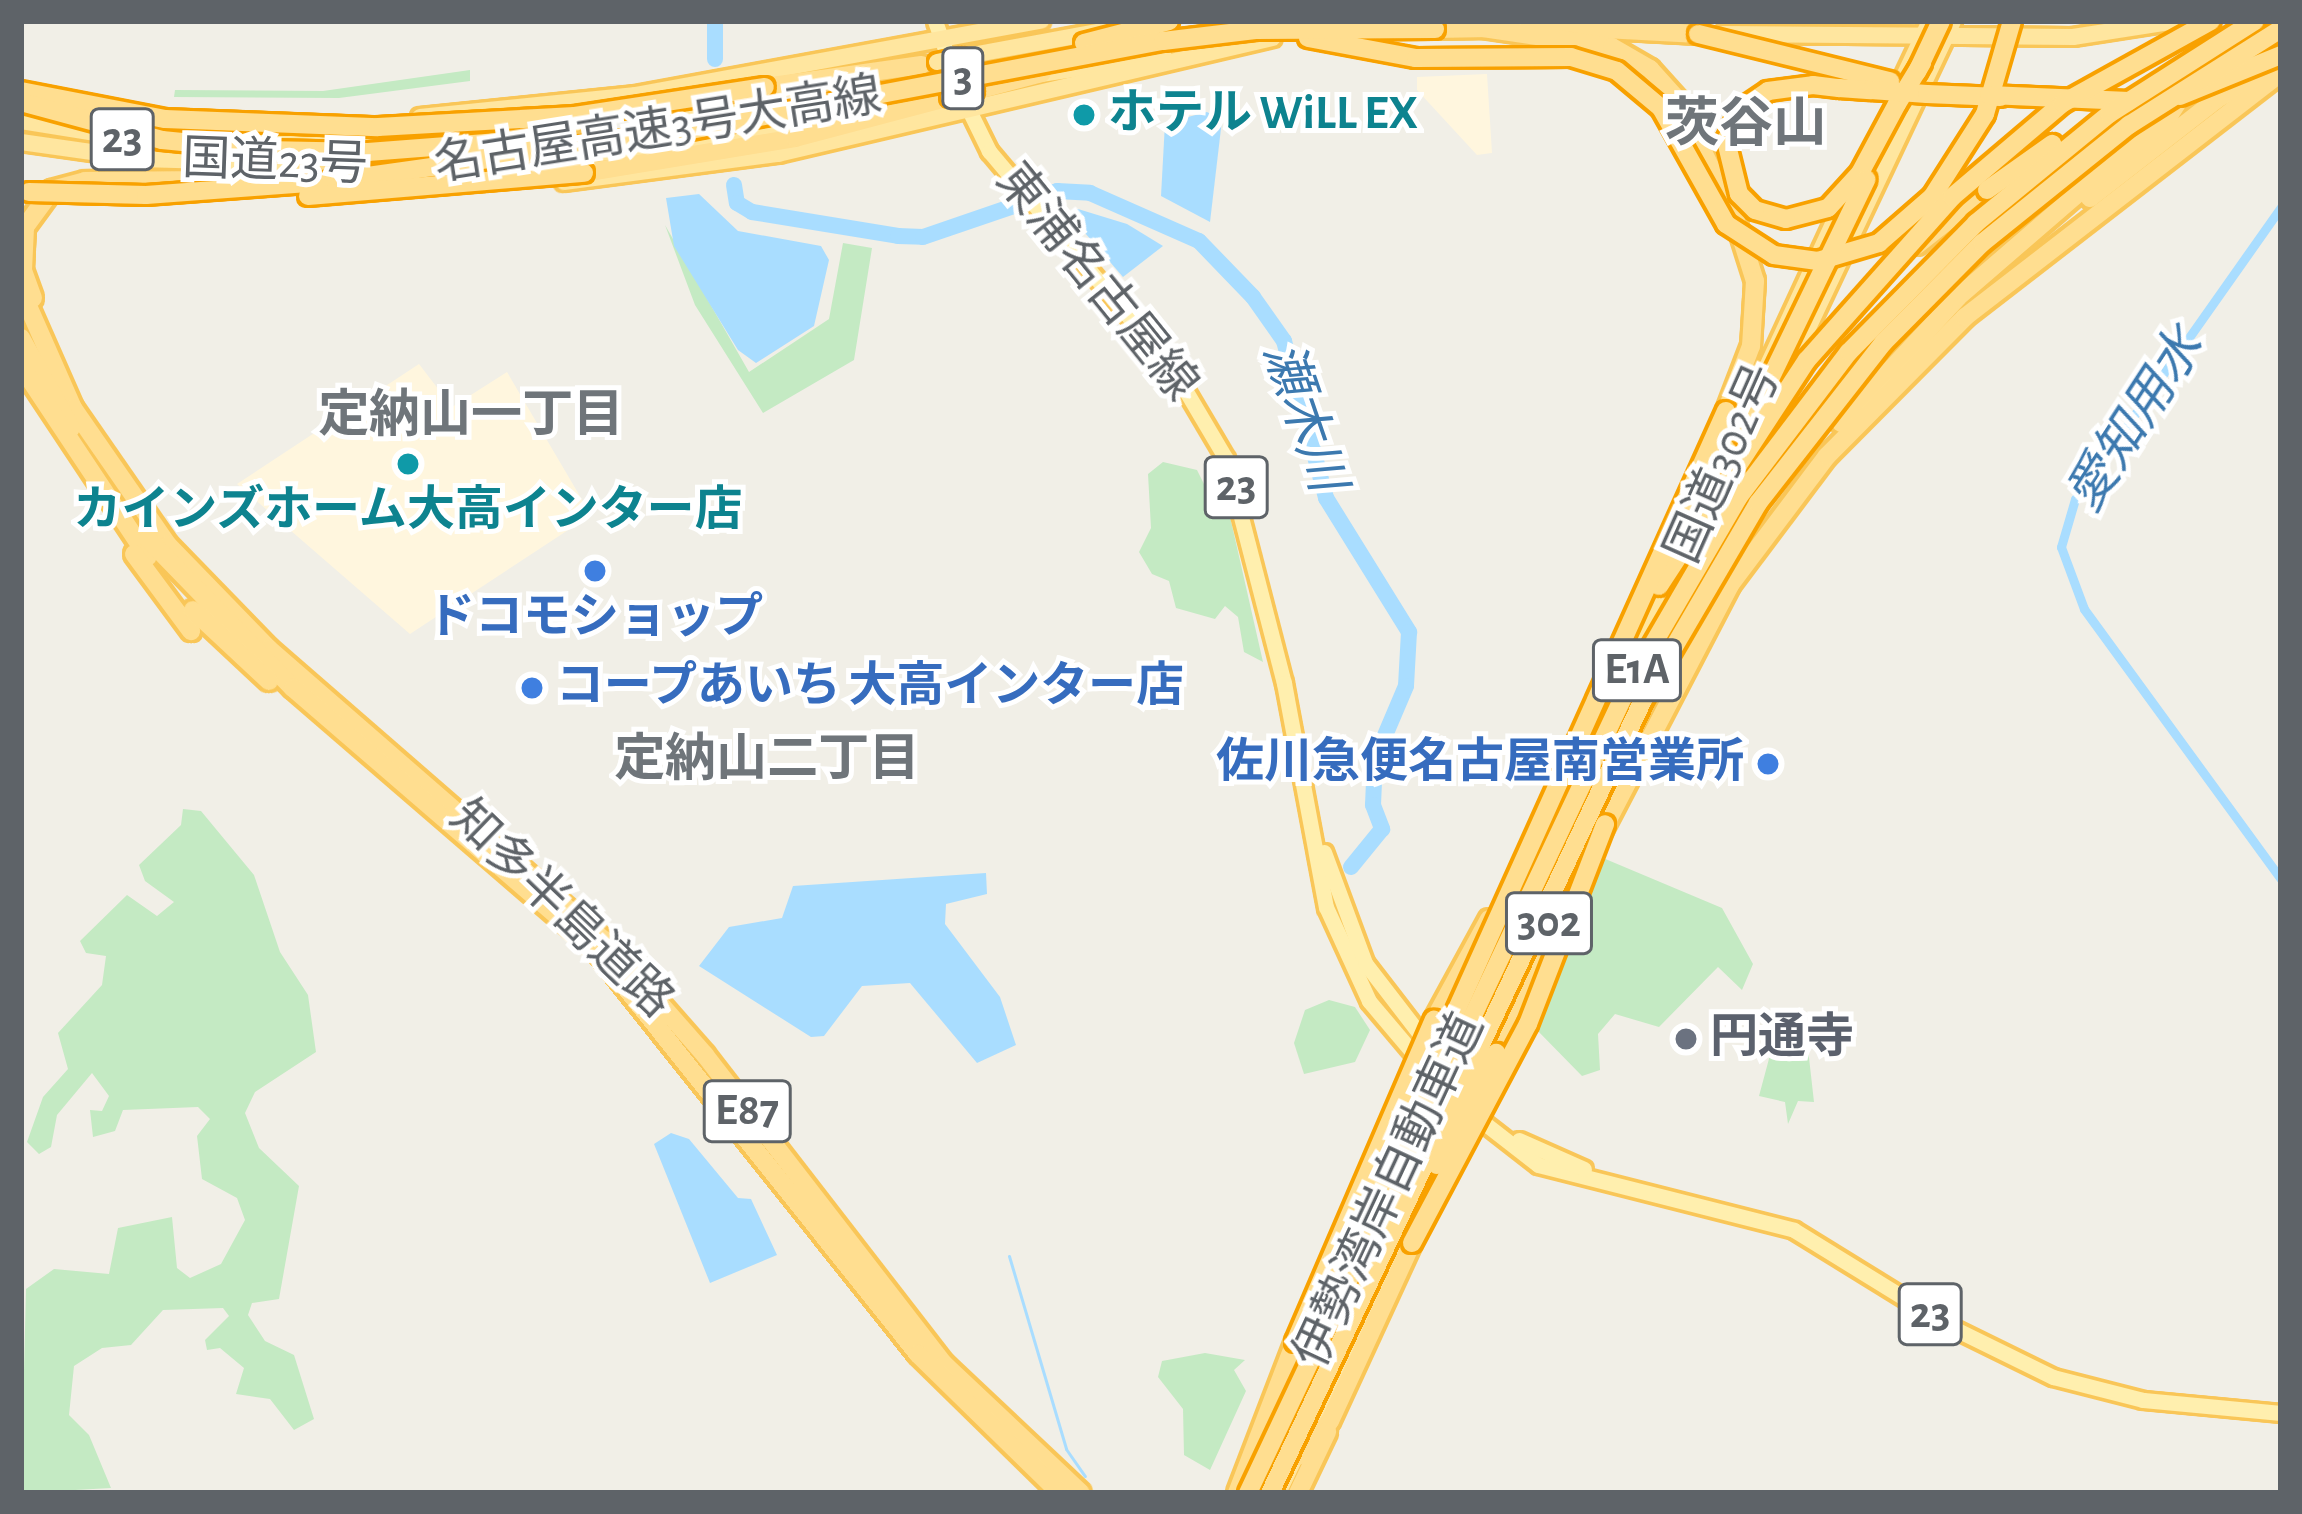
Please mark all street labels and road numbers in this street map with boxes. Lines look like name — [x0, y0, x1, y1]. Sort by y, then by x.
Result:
road number: 3 — [939, 39, 987, 117]
street label: 名古屋高速3号大高線 — [430, 67, 886, 195]
road number: 23 — [89, 100, 155, 178]
street label: 国道23号 — [181, 131, 369, 195]
street label: 東浦名古屋線 — [983, 153, 1209, 413]
street label: 国道302号 — [1655, 356, 1793, 572]
road number: 23 — [1203, 448, 1269, 526]
road number: E1A — [1589, 631, 1685, 709]
street label: 知多半島道路 — [437, 789, 685, 1031]
road number: 302 — [1504, 884, 1594, 962]
street label: 伊勢湾岸自動車道 — [1283, 1005, 1497, 1377]
road number: E87 — [702, 1072, 792, 1150]
road number: 23 — [1897, 1275, 1963, 1353]

